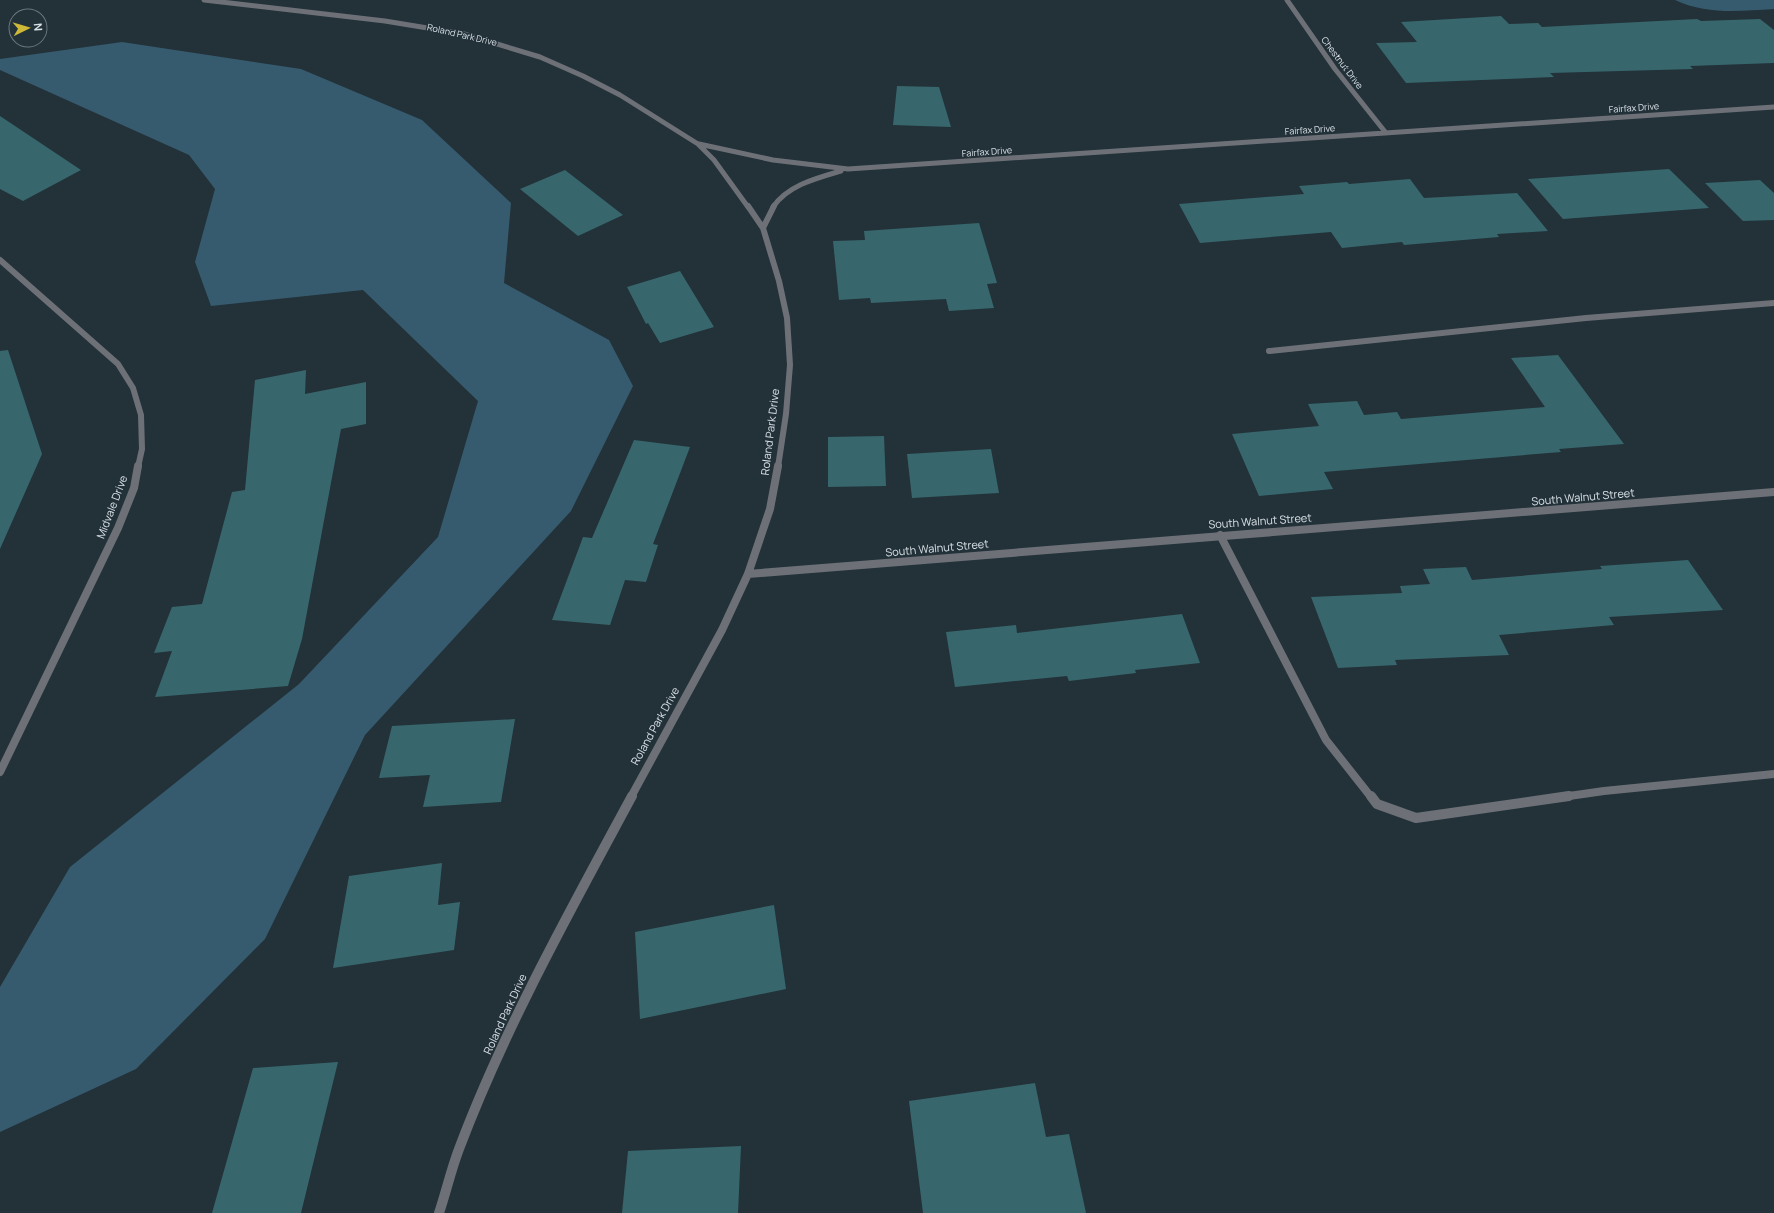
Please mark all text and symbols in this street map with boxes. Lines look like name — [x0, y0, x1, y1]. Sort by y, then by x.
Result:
north arrow — [8, 8, 48, 48]
street label: Roland Park Drive — [426, 20, 498, 49]
text: N — [31, 22, 46, 32]
street label: Chestnut Drive — [1318, 34, 1366, 92]
street label: Fairfax Drive — [1608, 99, 1660, 116]
street label: Fairfax Drive — [1284, 121, 1336, 138]
street label: Fairfax Drive — [961, 143, 1013, 160]
street label: Roland Park Drive — [757, 387, 782, 476]
street label: Midvale Drive — [93, 473, 131, 541]
street label: South Walnut Street — [1531, 485, 1635, 508]
street label: South Walnut Street — [1208, 509, 1312, 532]
street label: South Walnut Street — [885, 536, 989, 559]
street label: Roland Park Drive — [627, 684, 683, 768]
street label: Roland Park Drive — [479, 971, 530, 1056]

